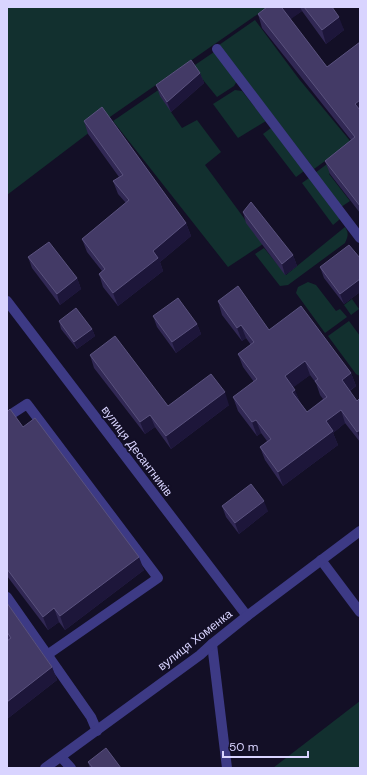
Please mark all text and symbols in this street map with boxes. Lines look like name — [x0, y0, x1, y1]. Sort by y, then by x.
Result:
street label: вулиця Десантників — [98, 403, 176, 499]
street label: вулиця Хоменка — [154, 606, 236, 674]
scale bar — [223, 733, 308, 759]
text: 50 m — [229, 739, 258, 755]

